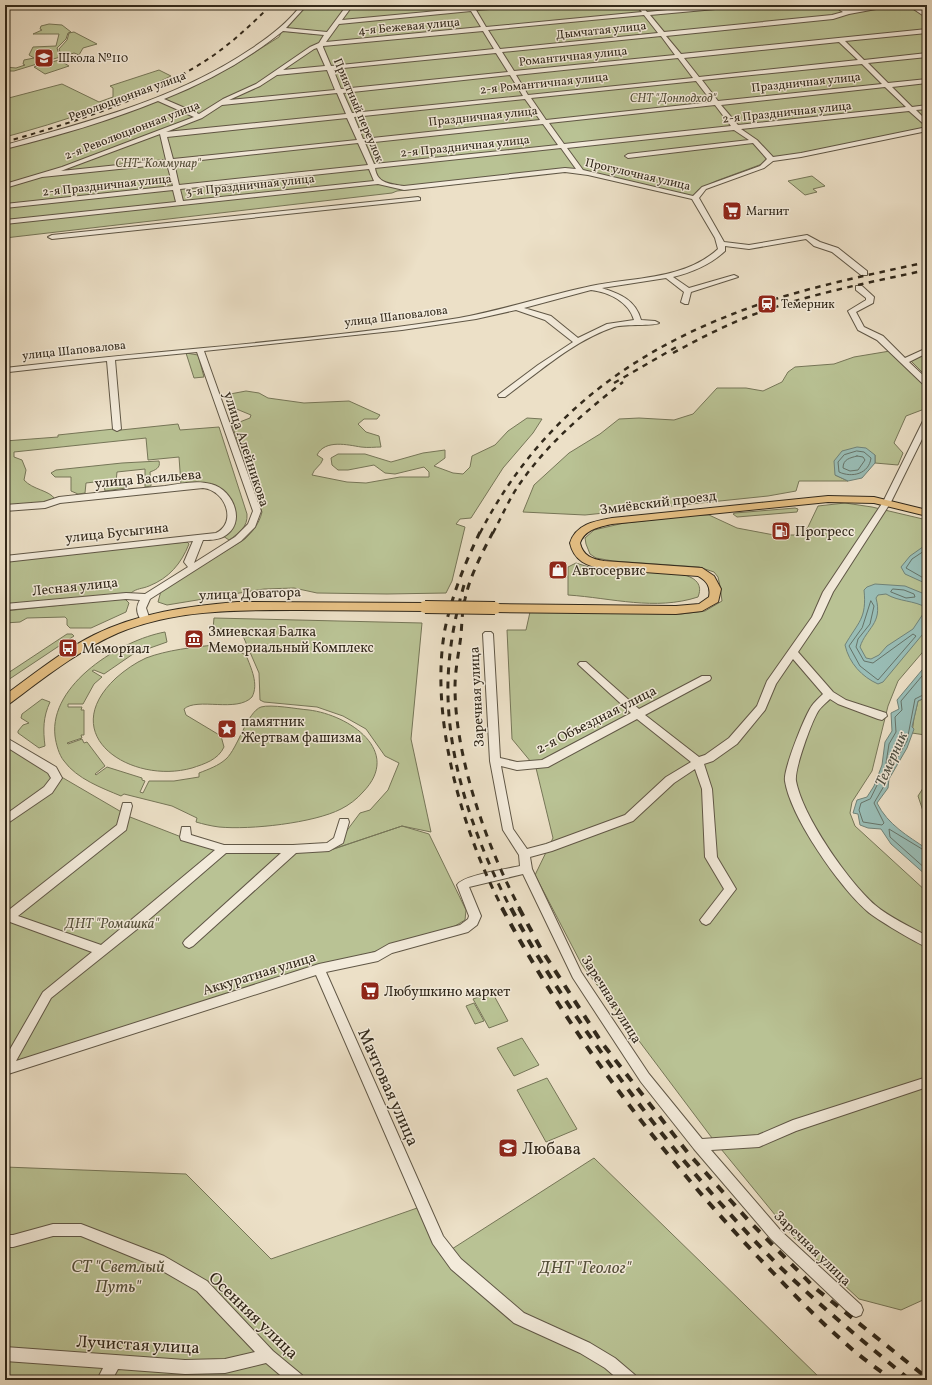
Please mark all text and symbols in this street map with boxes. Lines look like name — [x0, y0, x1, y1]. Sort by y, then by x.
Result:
street label: 4-я Бежевая улица — [357, 15, 461, 39]
street label: Дымчатая улица — [555, 18, 647, 44]
street label: Романтичная улица — [518, 43, 628, 71]
school or university icon: Школа №110 — [33, 47, 55, 69]
place label: Школа №110 — [58, 51, 128, 67]
street label: Приятный переулок — [329, 56, 387, 165]
street label: Революционная улица — [66, 68, 188, 126]
street label: 2-я Романтичная улица — [479, 69, 609, 99]
street label: Праздничная улица — [751, 69, 862, 97]
park label: СНТ "Донподход" — [630, 91, 717, 107]
street label: 2-я Революционная улица — [62, 98, 202, 164]
street label: 2-я Праздничная улица — [722, 98, 853, 128]
street label: Праздничная улица — [428, 103, 539, 131]
street label: 2-я Праздничная улица — [400, 132, 531, 162]
street label: Прогулочная улица — [583, 155, 692, 195]
park label: СНТ "Коммунар" — [115, 156, 202, 172]
street label: 2-я Праздничная улица — [42, 171, 173, 201]
street label: 3-я Праздничная улица — [185, 171, 315, 201]
supermarket icon: Магнит — [721, 200, 743, 222]
place label: Магнит — [746, 204, 789, 220]
station icon: Темерник — [756, 293, 778, 315]
place label: Темерник — [781, 297, 835, 313]
street label: улица Шаповалова — [343, 303, 449, 331]
street label: улица Шаповалова — [21, 338, 127, 364]
street label: улица Алейникова — [218, 389, 273, 510]
street label: улица Васильева — [94, 465, 202, 494]
street label: Змиёвский проезд — [599, 487, 718, 520]
street label: улица Бусыгина — [64, 519, 170, 548]
fuel station icon: Прогресс — [770, 520, 792, 542]
place label: Прогресс — [795, 523, 854, 542]
shop icon: Автосервис — [547, 559, 569, 581]
place label: Автосервис — [572, 562, 646, 581]
street label: Лесная улица — [31, 574, 119, 601]
street label: улица Доватора — [199, 583, 302, 606]
place label: Змиевская Балка Мемориальный Комплекс — [208, 623, 374, 658]
museum icon: Змиевская Балка Мемориальный Комплекс — [183, 628, 205, 650]
bus stop icon: Мемориал — [57, 637, 79, 659]
place label: Мемориал — [82, 640, 150, 659]
street label: Заречная улица — [465, 646, 490, 748]
street label: 2-я Объездная улица — [533, 682, 660, 759]
place label: памятник Жертвам фашизма — [241, 713, 362, 748]
place icon: памятник Жертвам фашизма — [216, 718, 238, 740]
water label: Темерник — [871, 728, 914, 790]
park label: ДНТ "Ромашка" — [64, 915, 160, 934]
street label: Аккуратная улица — [200, 948, 319, 1001]
street label: Заречная улица — [576, 952, 646, 1048]
supermarket icon: Любушкино маркет — [359, 980, 381, 1002]
place label: Любушкино маркет — [384, 983, 510, 1002]
street label: Мачтовая улица — [351, 1025, 424, 1150]
school or university icon: Любава — [497, 1137, 519, 1159]
place label: Любава — [522, 1138, 581, 1161]
street label: Заречная улица — [769, 1207, 855, 1291]
park label: СТ "Светлый Путь" — [71, 1256, 165, 1299]
park label: ДНТ "Геолог" — [538, 1257, 633, 1280]
street label: Осенняя улица — [203, 1267, 303, 1365]
street label: Лучистая улица — [76, 1331, 200, 1360]

